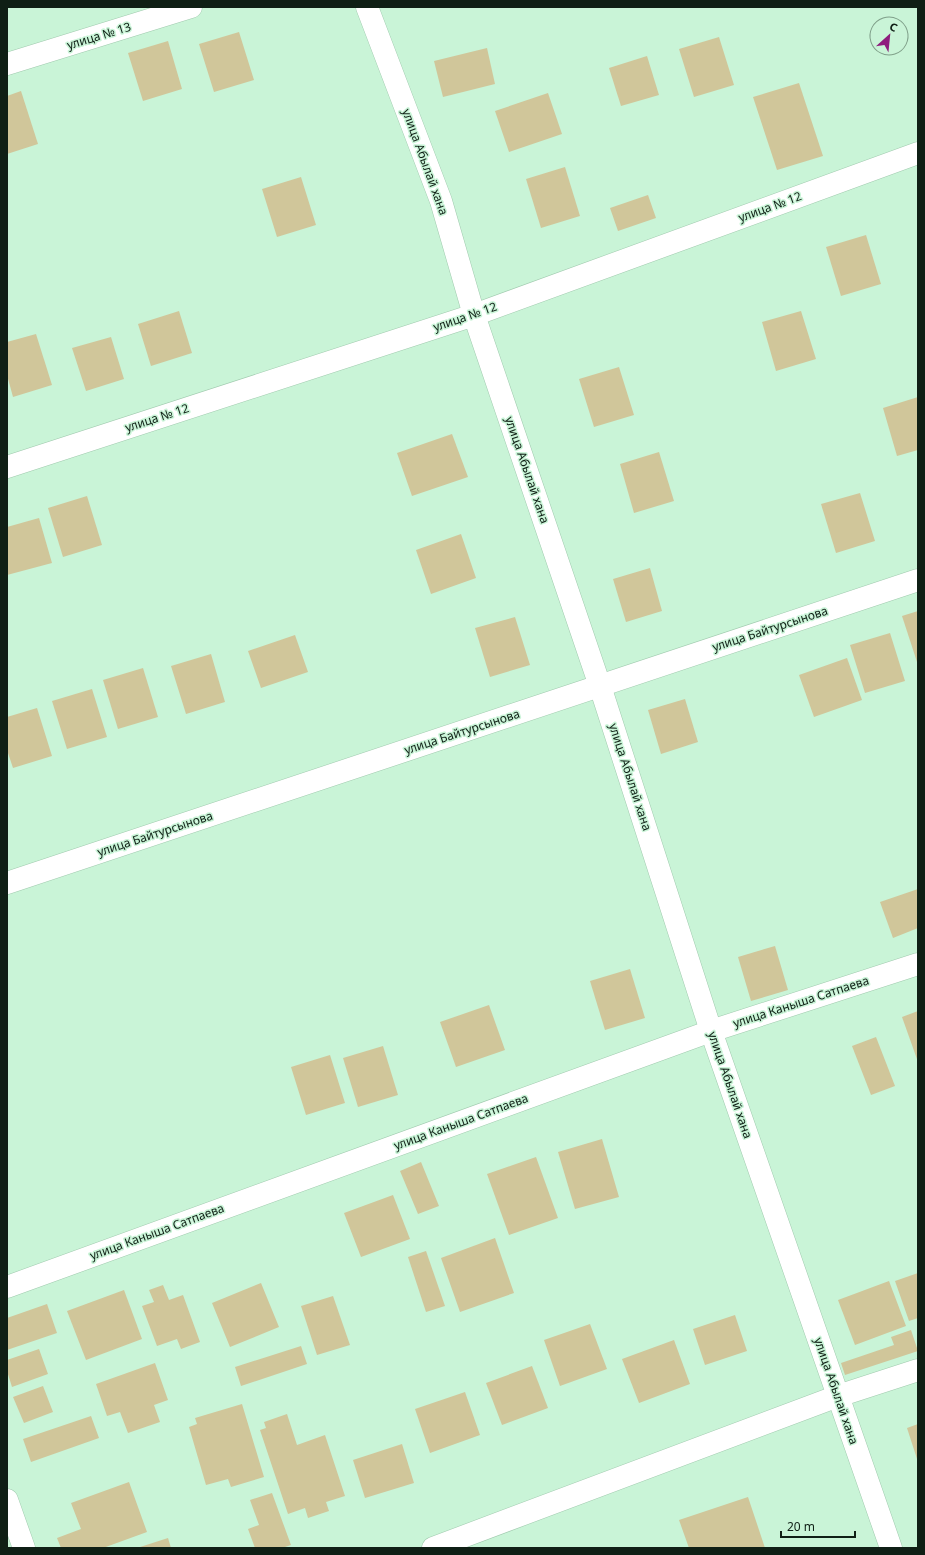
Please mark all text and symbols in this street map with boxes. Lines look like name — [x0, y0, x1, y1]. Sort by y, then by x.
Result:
north arrow — [869, 16, 909, 56]
street label: улица № 13 — [65, 18, 133, 53]
text: С — [887, 18, 900, 35]
street label: улица Абылай хана — [398, 106, 453, 217]
street label: улица № 12 — [736, 187, 804, 226]
street label: улица № 12 — [431, 298, 499, 335]
street label: улица № 12 — [123, 399, 191, 436]
street label: улица Абылай хана — [501, 414, 554, 526]
street label: улица Байтурсынова — [710, 602, 830, 655]
street label: улица Байтурсынова — [402, 705, 522, 758]
street label: улица Абылай хана — [605, 721, 656, 833]
street label: улица Байтурсынова — [95, 807, 215, 860]
street label: улица Каныша Сатпаева — [731, 972, 871, 1032]
street label: улица Абылай хана — [704, 1029, 757, 1141]
street label: улица Каныша Сатпаева — [391, 1089, 530, 1154]
street label: улица Каныша Сатпаева — [87, 1199, 226, 1264]
street label: улица Абылай хана — [810, 1335, 863, 1447]
scale bar — [781, 1513, 855, 1539]
text: 20 m — [787, 1518, 815, 1535]

